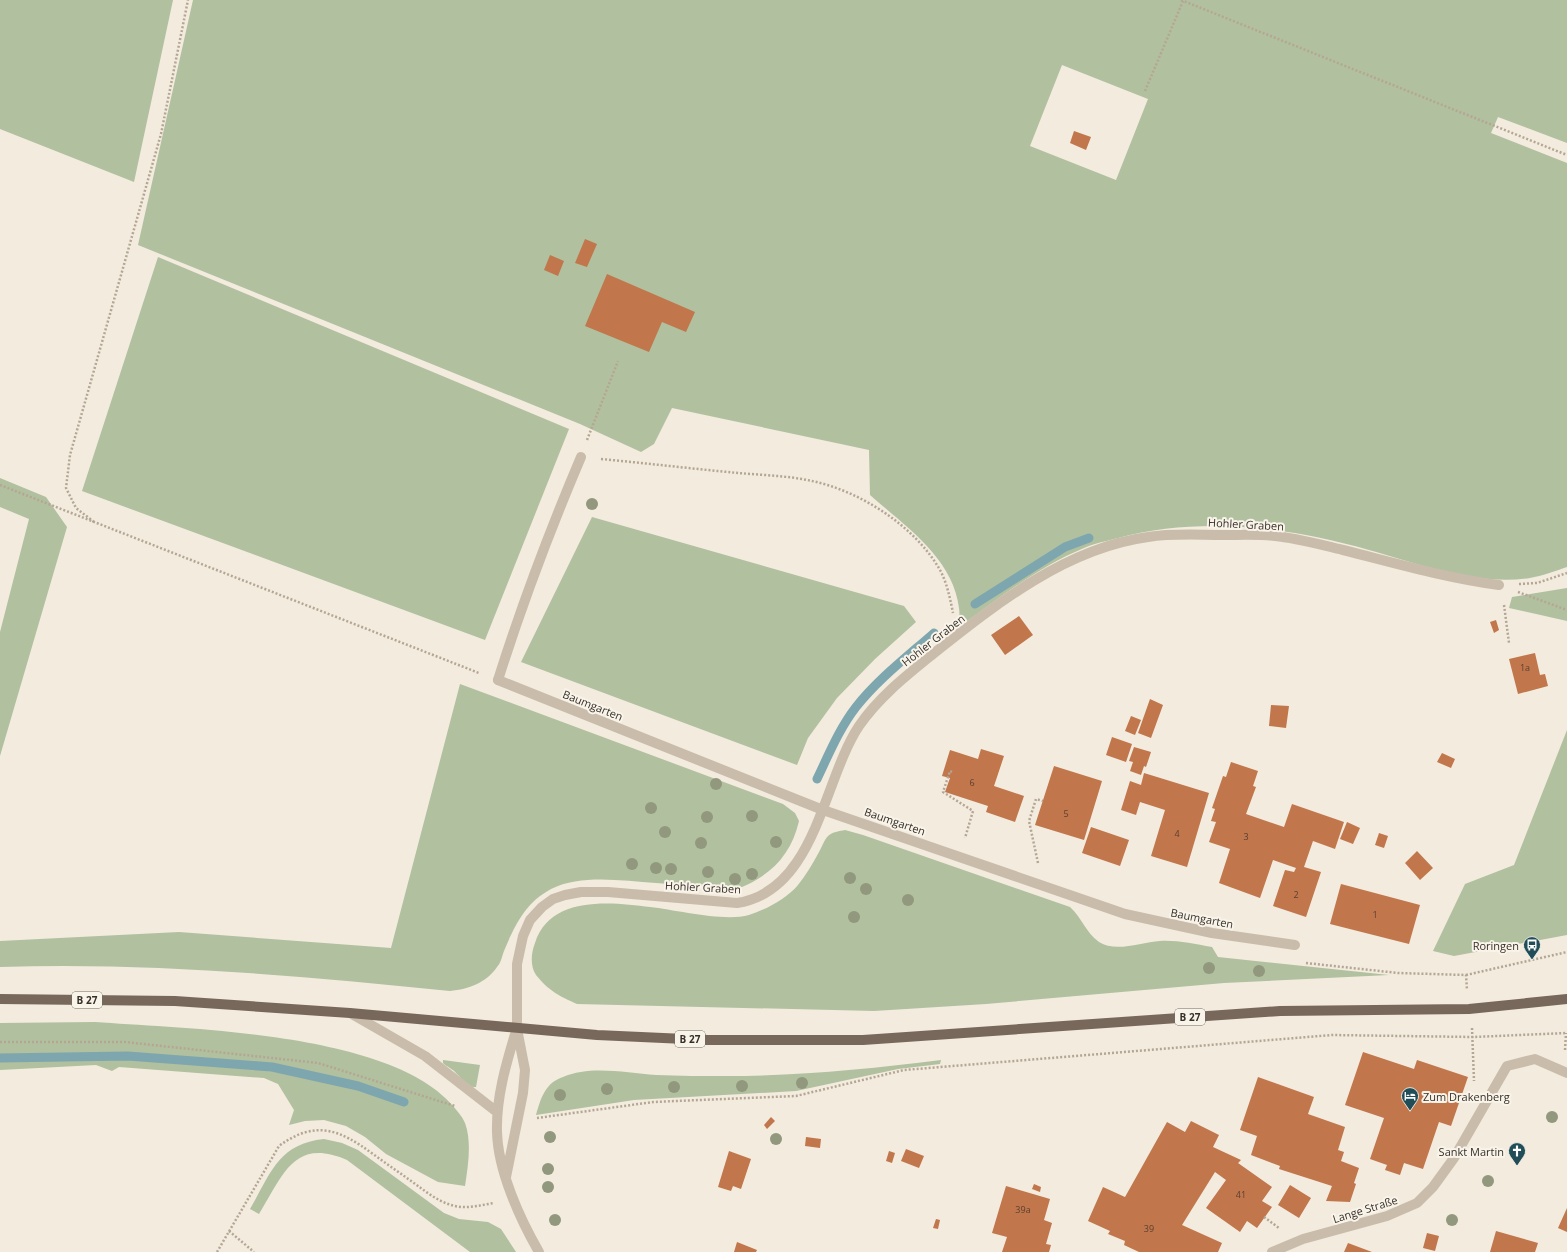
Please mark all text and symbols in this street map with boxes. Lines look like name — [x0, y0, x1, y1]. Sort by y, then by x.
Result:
street label: Hohler Graben — [1208, 515, 1284, 533]
street label: Hohler Graben — [898, 611, 968, 669]
house number: 1a — [1520, 661, 1530, 674]
street label: Baumgarten — [561, 686, 625, 724]
house number: 6 — [969, 776, 975, 789]
street label: Baumgarten — [863, 804, 927, 838]
house number: 5 — [1063, 807, 1069, 820]
house number: 4 — [1174, 827, 1180, 840]
house number: 3 — [1243, 830, 1249, 843]
street label: Hohler Graben — [665, 878, 741, 896]
house number: 2 — [1293, 888, 1299, 901]
street label: Baumgarten — [1169, 905, 1235, 931]
house number: 1 — [1372, 908, 1378, 921]
bus stop icon: Roringen — [1522, 935, 1542, 960]
place label: Roringen — [1473, 938, 1519, 953]
road number: B 27 — [72, 992, 102, 1008]
road number: B 27 — [1175, 1009, 1205, 1025]
road number: B 27 — [675, 1031, 705, 1047]
hotel icon: Zum Drakenberg — [1400, 1086, 1420, 1111]
place label: Zum Drakenberg — [1423, 1089, 1510, 1104]
church icon: Sankt Martin — [1507, 1141, 1527, 1166]
place label: Sankt Martin — [1439, 1144, 1504, 1159]
house number: 41 — [1236, 1188, 1246, 1201]
street label: Lange Straße — [1331, 1192, 1399, 1226]
house number: 39a — [1015, 1203, 1031, 1216]
house number: 39 — [1144, 1222, 1154, 1235]

